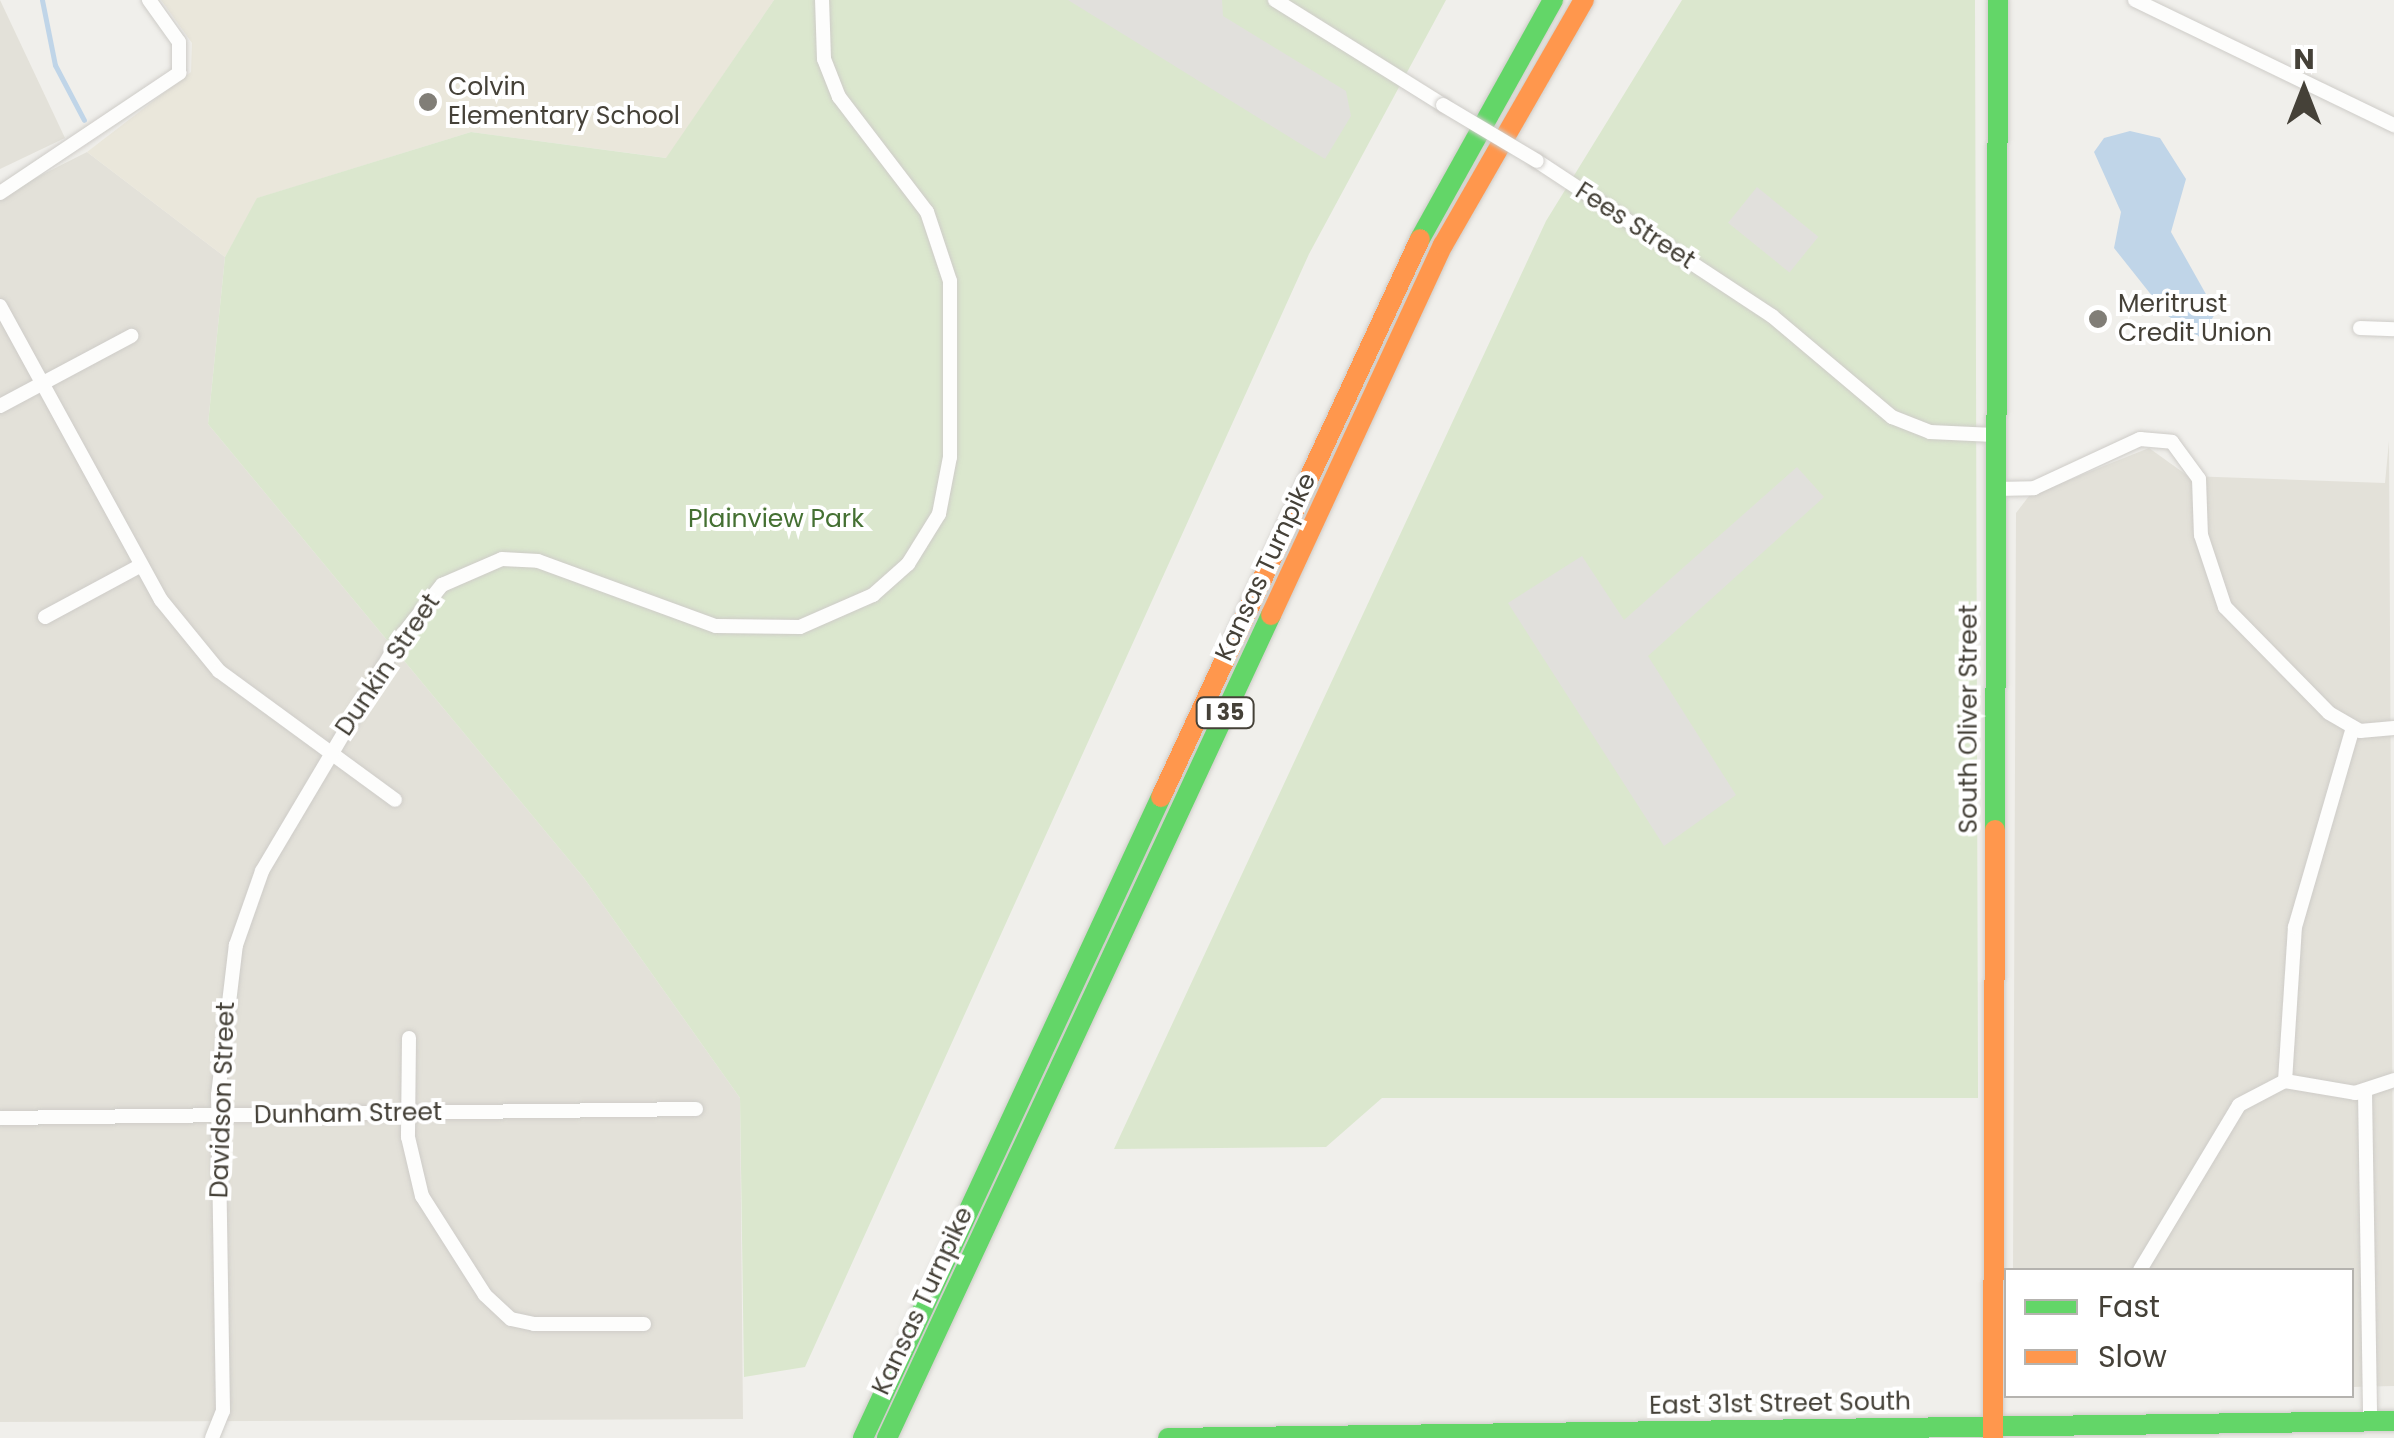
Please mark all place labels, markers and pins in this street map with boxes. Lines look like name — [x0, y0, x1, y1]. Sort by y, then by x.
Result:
place label: Colvin Elementary School — [448, 73, 680, 132]
marker: Colvin Elementary School — [417, 91, 439, 113]
place label: Meritrust Credit Union — [2118, 290, 2272, 349]
marker: Meritrust Credit Union — [2087, 308, 2109, 330]

